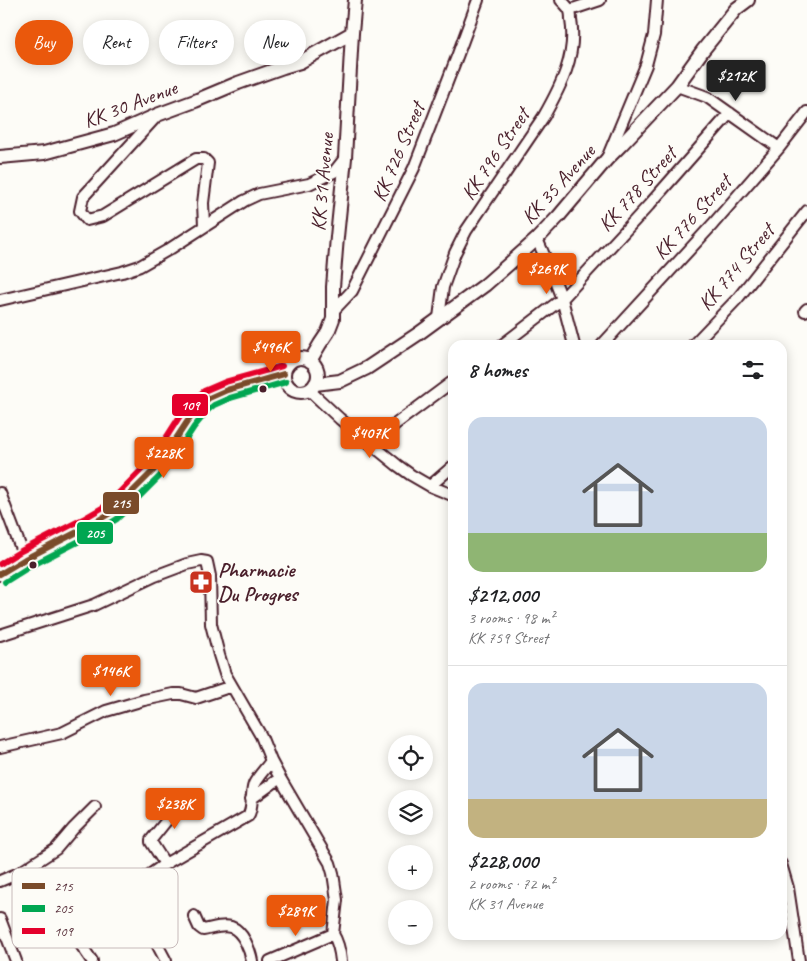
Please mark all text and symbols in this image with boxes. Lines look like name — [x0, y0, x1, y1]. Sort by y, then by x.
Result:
chip: Buy — [15, 20, 73, 65]
chip: Rent — [83, 20, 149, 65]
chip: Filters — [159, 20, 234, 65]
chip: New — [244, 20, 306, 65]
pin: $212K — [701, 59, 771, 102]
text: $212K — [718, 66, 754, 86]
street label: KK 30 Avenue — [80, 74, 182, 134]
street label: KK 726 Street — [366, 96, 432, 205]
street label: KK 796 Street — [455, 101, 537, 205]
street label: KK 31 Avenue — [305, 131, 339, 232]
street label: KK 35 Avenue — [515, 138, 601, 229]
street label: KK 778 Street — [592, 139, 684, 237]
street label: KK 776 Street — [647, 167, 739, 265]
street label: KK 774 Street — [692, 216, 782, 316]
pin: $269K — [512, 252, 582, 295]
text: $269K — [528, 259, 566, 279]
pin: $496K — [236, 330, 306, 373]
text: $496K — [252, 337, 290, 357]
icon: filters — [739, 356, 767, 384]
text: 8 homes — [468, 357, 527, 383]
unlabelled marker — [258, 384, 268, 394]
line badge: 109 — [171, 393, 209, 417]
text: 109 — [181, 397, 201, 414]
pin: $407K — [335, 416, 405, 459]
text: $407K — [352, 423, 388, 443]
pin: $228K — [129, 436, 199, 479]
text: $228K — [146, 443, 182, 463]
icon: home — [573, 450, 663, 540]
line badge: 215 — [102, 491, 140, 515]
text: 215 — [112, 495, 132, 512]
line badge: 205 — [76, 521, 114, 545]
text: 205 — [86, 525, 106, 542]
place label: Pharmacie Du Progres — [218, 557, 300, 607]
unlabelled marker — [28, 560, 38, 570]
pharmacy icon: Pharmacie Du Progres — [188, 569, 214, 595]
text: $212,000 — [468, 582, 538, 608]
text: 3 rooms · 98 m² — [468, 608, 554, 628]
text: KK 759 Street — [468, 628, 548, 648]
pin: $146K — [76, 654, 146, 697]
text: $146K — [92, 661, 130, 681]
icon: home — [573, 715, 663, 805]
map controls — [388, 735, 433, 945]
button: locate — [388, 735, 433, 780]
pin: $238K — [140, 788, 210, 830]
button: layers — [388, 790, 433, 835]
text: $238K — [157, 794, 193, 814]
button: + — [388, 845, 433, 890]
text: $228,000 — [468, 848, 538, 874]
legend — [12, 868, 178, 948]
text: 2 rooms · 72 m² — [468, 874, 554, 894]
text: 215 — [54, 878, 74, 895]
pin: $289K — [261, 894, 331, 937]
text: KK 31 Avenue — [468, 894, 543, 914]
text: 205 — [54, 900, 74, 917]
button: − — [388, 900, 433, 945]
text: $289K — [278, 901, 314, 921]
text: 109 — [54, 923, 75, 940]

